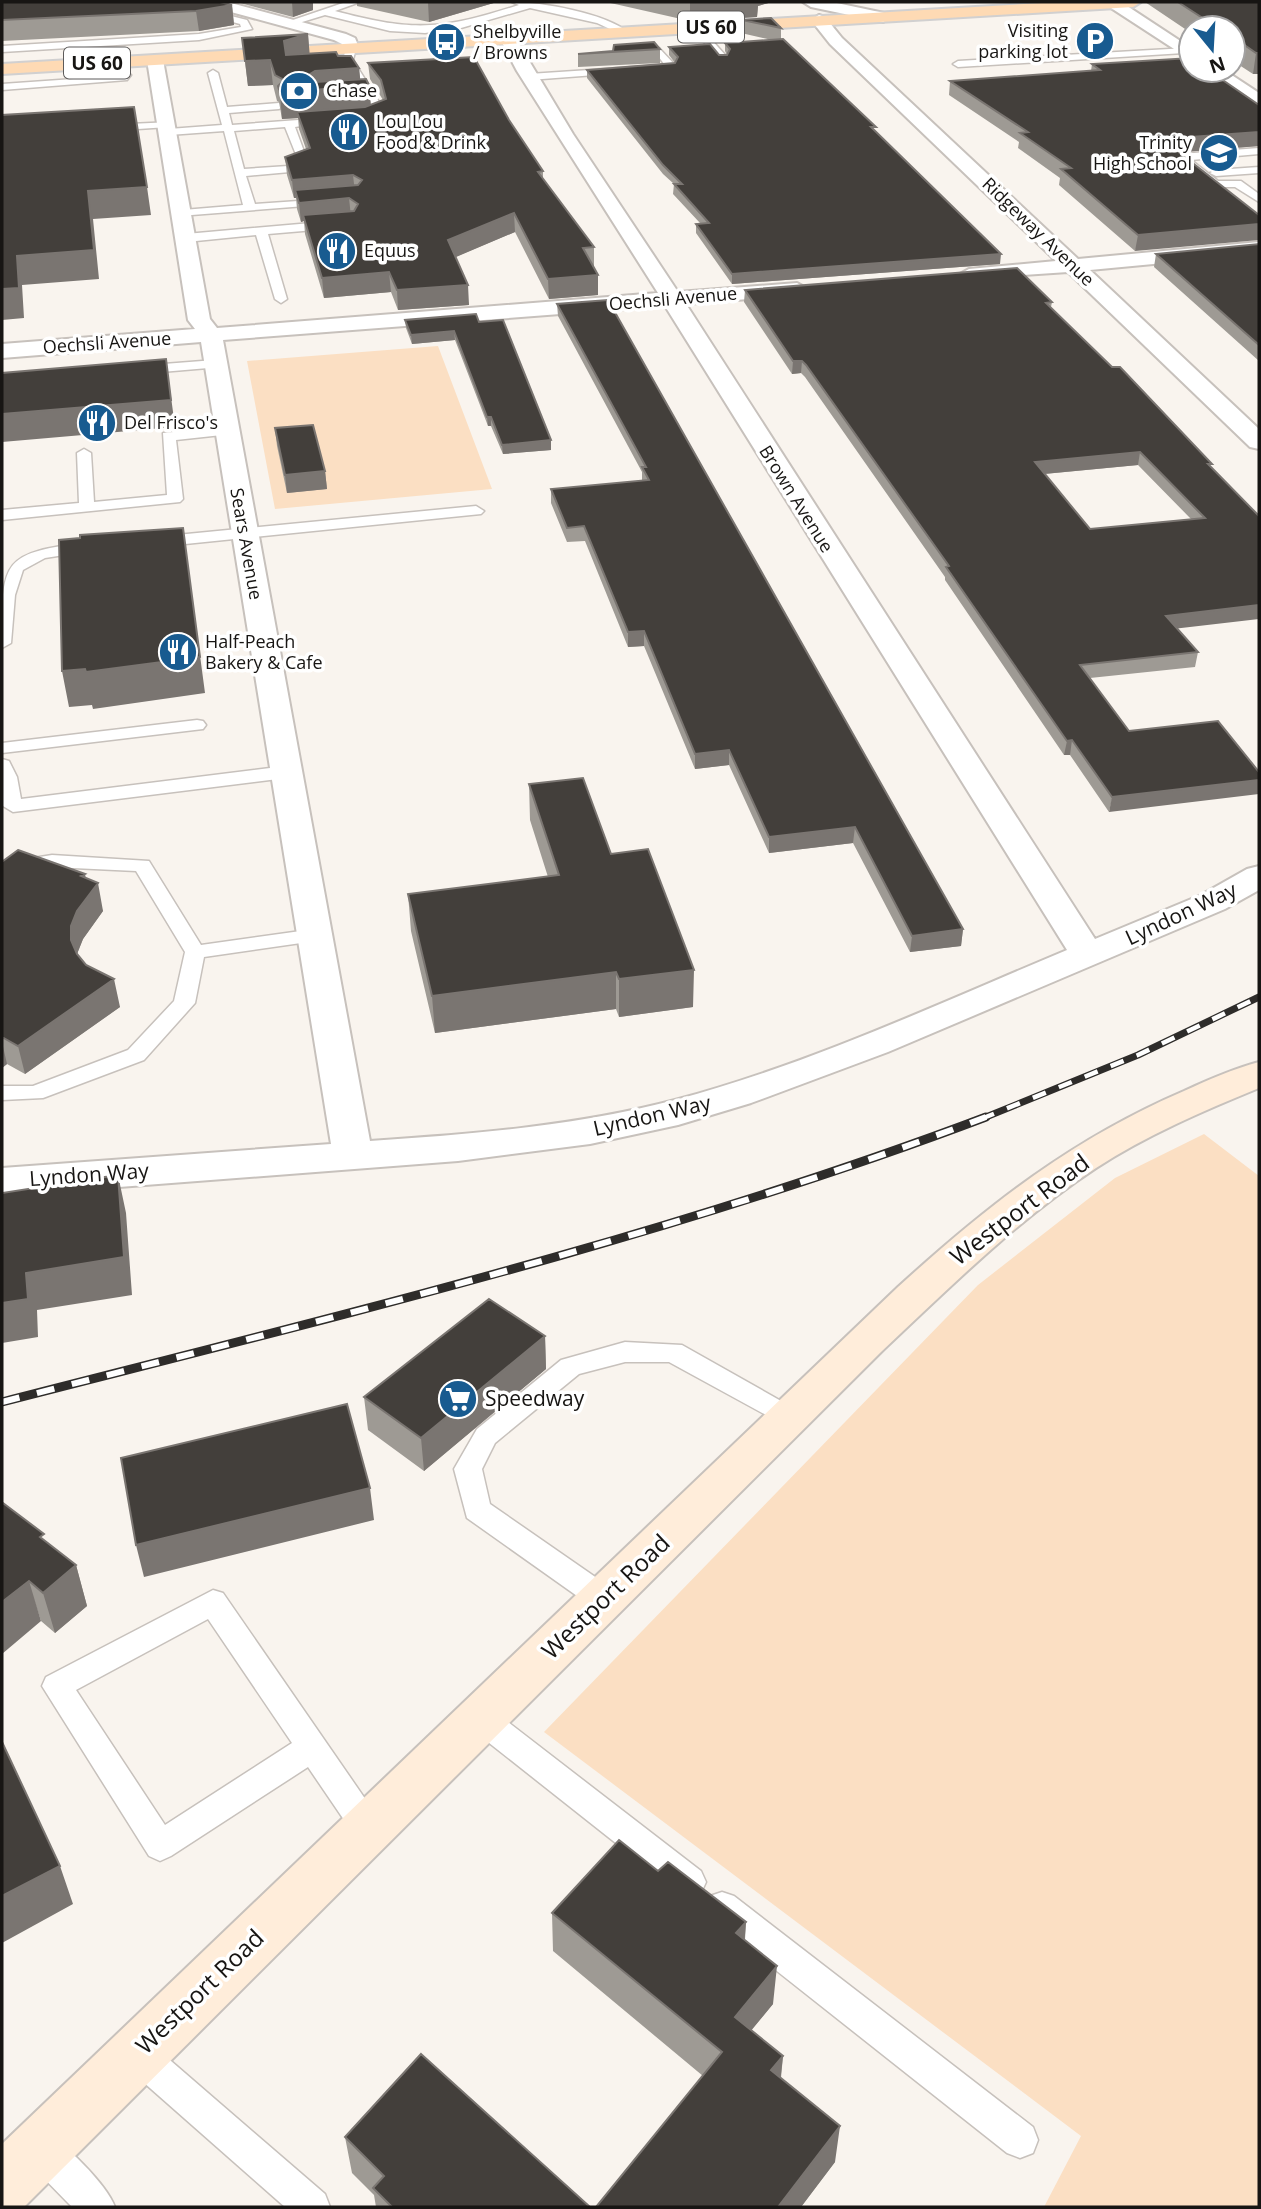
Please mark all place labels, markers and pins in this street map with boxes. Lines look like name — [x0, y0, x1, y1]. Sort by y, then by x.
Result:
place label: Visiting parking lot — [978, 18, 1068, 63]
place label: Shelbyville / Browns — [473, 19, 561, 64]
parking icon: Visiting parking lot — [1074, 20, 1116, 62]
bus stop icon: Shelbyville / Browns — [425, 21, 467, 63]
bank icon: Chase — [278, 70, 320, 112]
place label: Chase — [326, 78, 377, 102]
place label: Lou Lou Food & Drink — [376, 109, 486, 154]
restaurant icon: Lou Lou Food & Drink — [328, 111, 370, 153]
place label: Trinity High School — [1093, 130, 1193, 175]
school or university icon: Trinity High School — [1198, 132, 1240, 174]
restaurant icon: Equus — [316, 230, 358, 272]
place label: Equus — [364, 238, 416, 262]
restaurant icon: Del Frisco's — [76, 402, 118, 444]
place label: Del Frisco's — [124, 410, 218, 434]
place label: Half-Peach Bakery & Cafe — [205, 629, 323, 674]
restaurant icon: Half-Peach Bakery & Cafe — [157, 631, 199, 673]
supermarket icon: Speedway — [437, 1378, 479, 1420]
place label: Speedway — [485, 1384, 585, 1412]

